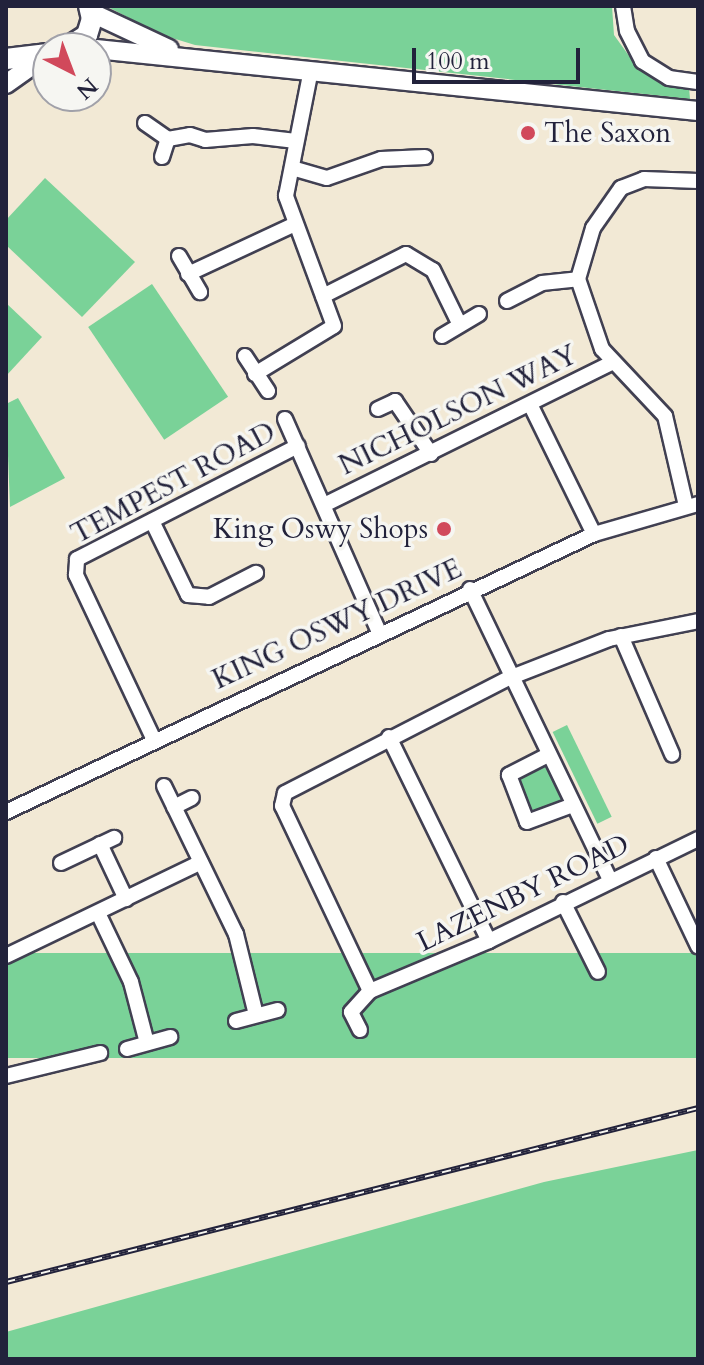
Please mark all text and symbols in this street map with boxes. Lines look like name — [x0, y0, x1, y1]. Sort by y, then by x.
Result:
north arrow — [32, 32, 112, 112]
scale bar — [416, 32, 584, 82]
text: 100 m — [426, 45, 490, 78]
text: N — [70, 71, 104, 106]
place label: The Saxon — [544, 116, 671, 150]
marker: The Saxon — [519, 124, 537, 142]
street label: NICHOLSON WAY — [333, 338, 583, 482]
street label: TEMPEST ROAD — [65, 415, 281, 551]
place label: King Oswy Shops — [213, 512, 428, 546]
marker: King Oswy Shops — [435, 520, 453, 538]
street label: KING OSWY DRIVE — [207, 551, 467, 697]
street label: LAZENBY ROAD — [412, 827, 634, 959]

